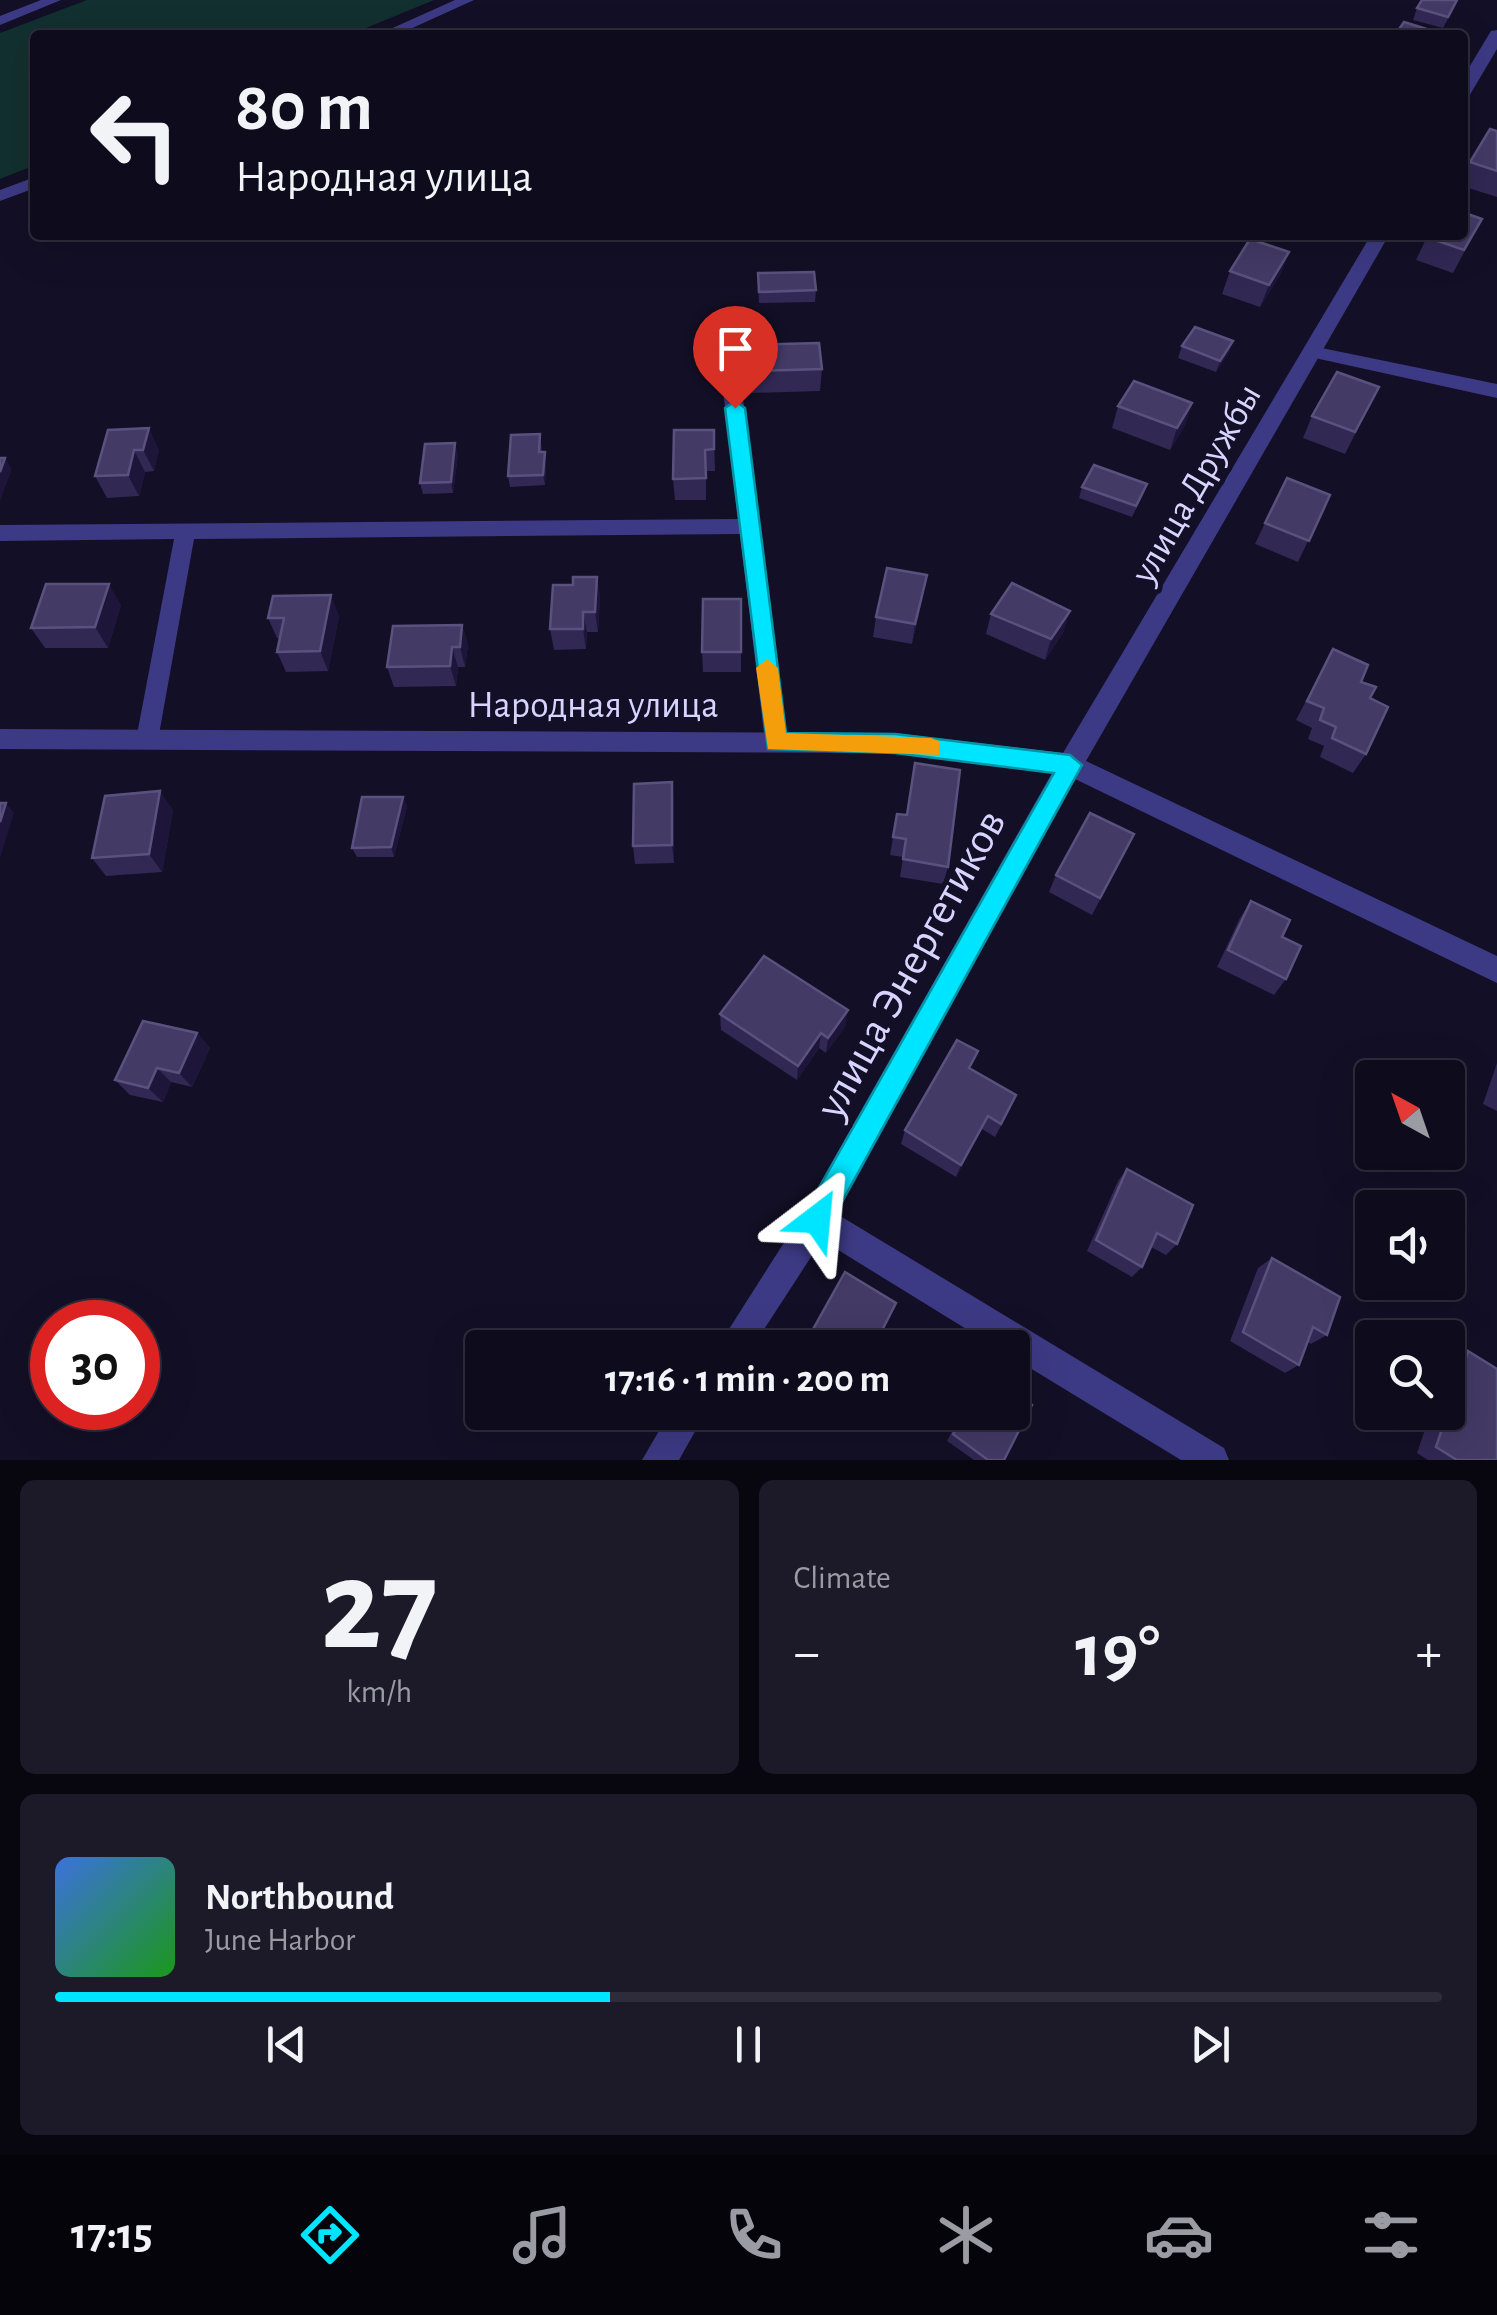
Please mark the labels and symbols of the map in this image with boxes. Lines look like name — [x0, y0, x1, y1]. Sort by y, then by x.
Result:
pin — [693, 306, 778, 409]
street label: улица Дружбы — [1124, 378, 1269, 591]
street label: Народная улица — [467, 687, 719, 725]
street label: улица Энергетиков — [807, 802, 1014, 1127]
north arrow — [1355, 1060, 1465, 1170]
position arrow — [765, 1167, 869, 1271]
speed limit sign: 30 — [30, 1300, 160, 1430]

